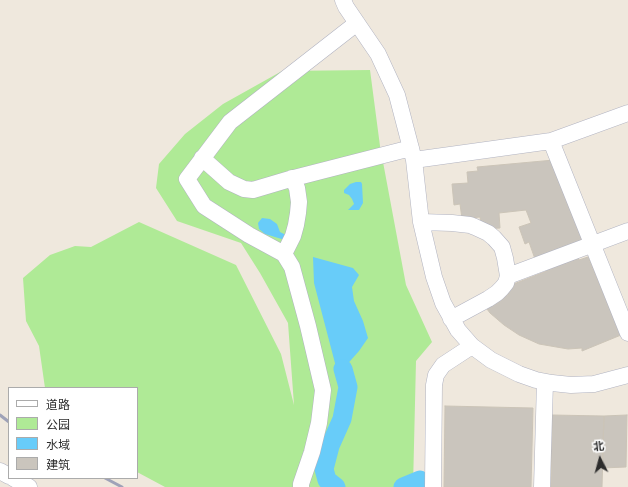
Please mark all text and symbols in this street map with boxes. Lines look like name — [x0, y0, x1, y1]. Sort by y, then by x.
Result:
legend — [8, 387, 138, 479]
text: 道路 — [46, 398, 70, 412]
text: 公园 — [46, 418, 70, 432]
text: 水域 — [46, 438, 70, 452]
north arrow — [580, 439, 620, 479]
text: 北 — [593, 440, 605, 454]
text: 建筑 — [46, 458, 70, 472]

